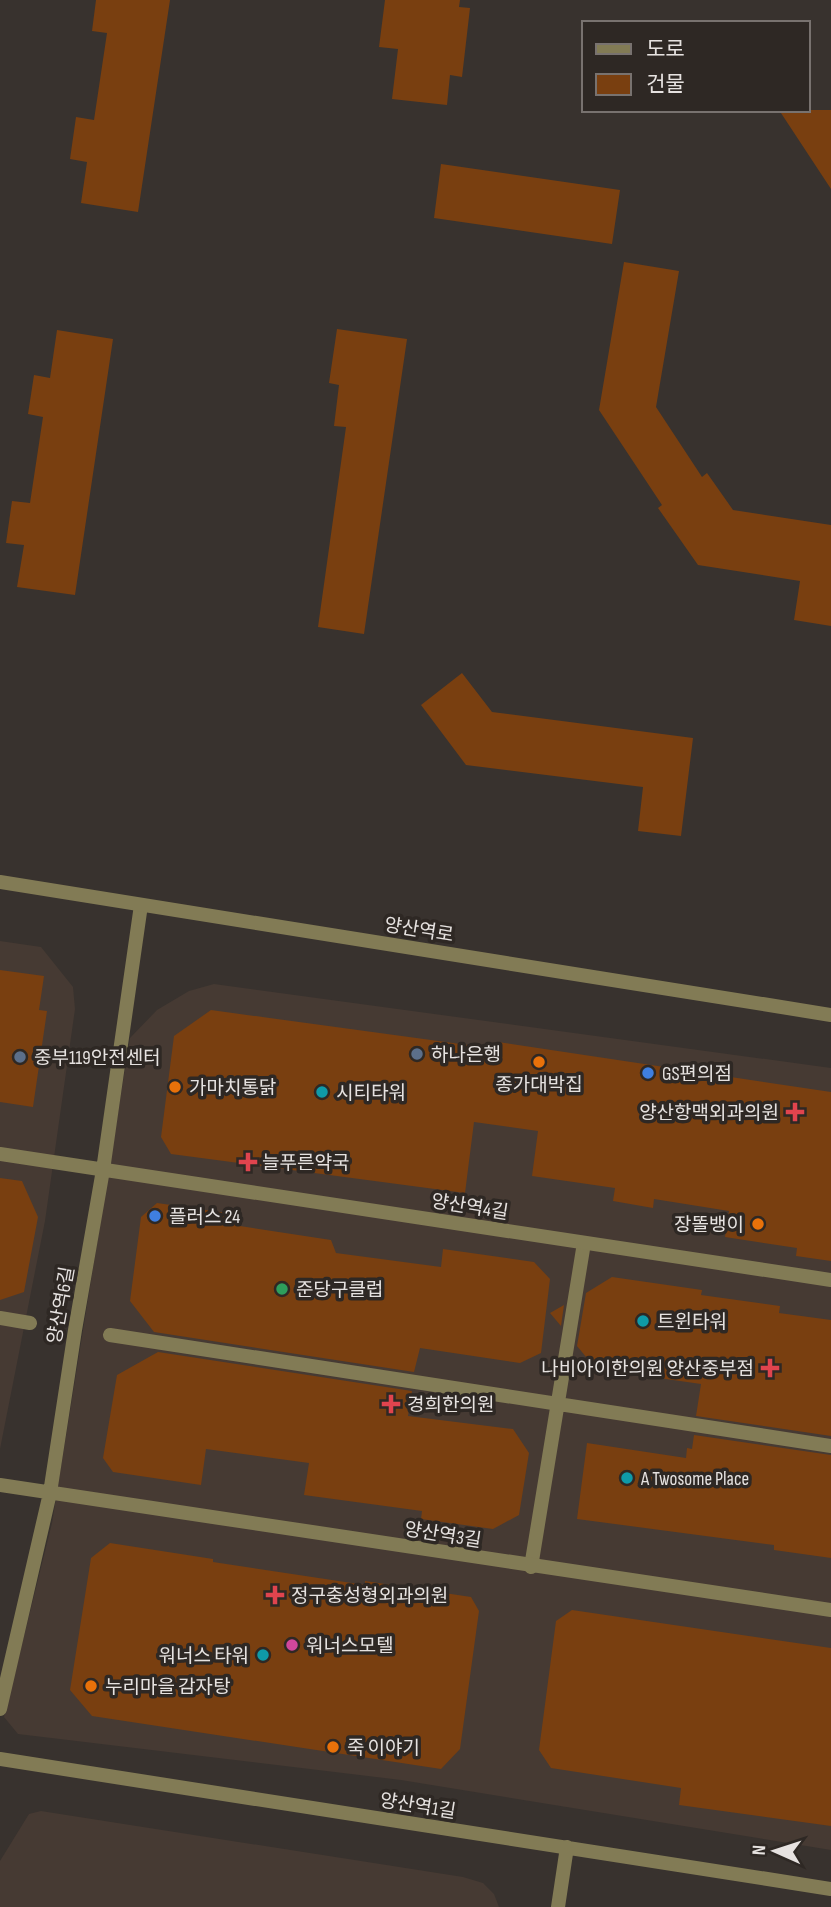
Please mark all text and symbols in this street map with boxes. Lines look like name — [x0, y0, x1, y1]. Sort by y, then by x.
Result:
legend — [582, 21, 810, 112]
text: 도로 — [646, 37, 685, 62]
text: 건물 — [646, 72, 685, 97]
street label: 양산역로 — [382, 914, 455, 947]
place label: 하나은행 — [431, 1044, 501, 1067]
marker: 하나은행 — [409, 1046, 425, 1062]
place label: 중부119안전센터 — [34, 1047, 161, 1070]
marker: 중부119안전센터 — [12, 1049, 28, 1065]
marker: 종가대박집 — [531, 1054, 547, 1070]
place label: GS편의점 — [662, 1063, 732, 1086]
marker: GS편의점 — [640, 1065, 656, 1081]
place label: 종가대박집 — [495, 1074, 583, 1097]
place label: 가마치통닭 — [189, 1077, 276, 1100]
marker: 가마치통닭 — [167, 1079, 183, 1095]
place label: 시티타워 — [336, 1082, 406, 1105]
marker: 시티타워 — [314, 1084, 330, 1100]
place label: 양산항맥외과의원 — [639, 1102, 779, 1125]
marker: 양산항맥외과의원 — [785, 1102, 805, 1122]
place label: 늘푸른약국 — [262, 1152, 349, 1175]
marker: 늘푸른약국 — [240, 1154, 256, 1170]
street label: 양산역4길 — [430, 1190, 510, 1225]
place label: 플러스 24 — [169, 1206, 240, 1229]
marker: 플러스 24 — [147, 1208, 163, 1224]
place label: 장똘뱅이 — [674, 1214, 744, 1237]
marker: 장똘뱅이 — [750, 1216, 766, 1232]
street label: 양산역6길 — [43, 1265, 80, 1346]
place label: 준당구클럽 — [296, 1279, 383, 1302]
marker: 준당구클럽 — [274, 1281, 290, 1297]
place label: 트윈타워 — [657, 1311, 727, 1334]
marker: 트윈타워 — [635, 1313, 651, 1329]
place label: 나비아이한의원 양산중부점 — [541, 1358, 754, 1381]
marker: 나비아이한의원 양산중부점 — [760, 1358, 780, 1378]
marker: 경희한의원 — [381, 1394, 401, 1414]
place label: 경희한의원 — [407, 1394, 494, 1417]
place label: A Twosome Place — [640, 1468, 749, 1491]
marker: A Twosome Place — [619, 1470, 635, 1486]
street label: 양산역3길 — [403, 1518, 483, 1553]
marker: 정구충성형외과의원 — [265, 1585, 285, 1605]
place label: 정구충성형외과의원 — [291, 1585, 448, 1608]
place label: 워너스모텔 — [306, 1635, 393, 1658]
marker: 워너스모텔 — [284, 1637, 300, 1653]
place label: 워너스 타워 — [159, 1645, 249, 1668]
marker: 워너스 타워 — [255, 1647, 271, 1663]
place label: 누리마을 감자탕 — [105, 1676, 231, 1699]
marker: 누리마을 감자탕 — [83, 1678, 99, 1694]
place label: 죽 이야기 — [347, 1737, 420, 1760]
marker: 죽 이야기 — [325, 1739, 341, 1755]
street label: 양산역1길 — [378, 1789, 457, 1824]
north arrow — [740, 1816, 810, 1886]
text: N — [748, 1845, 771, 1856]

